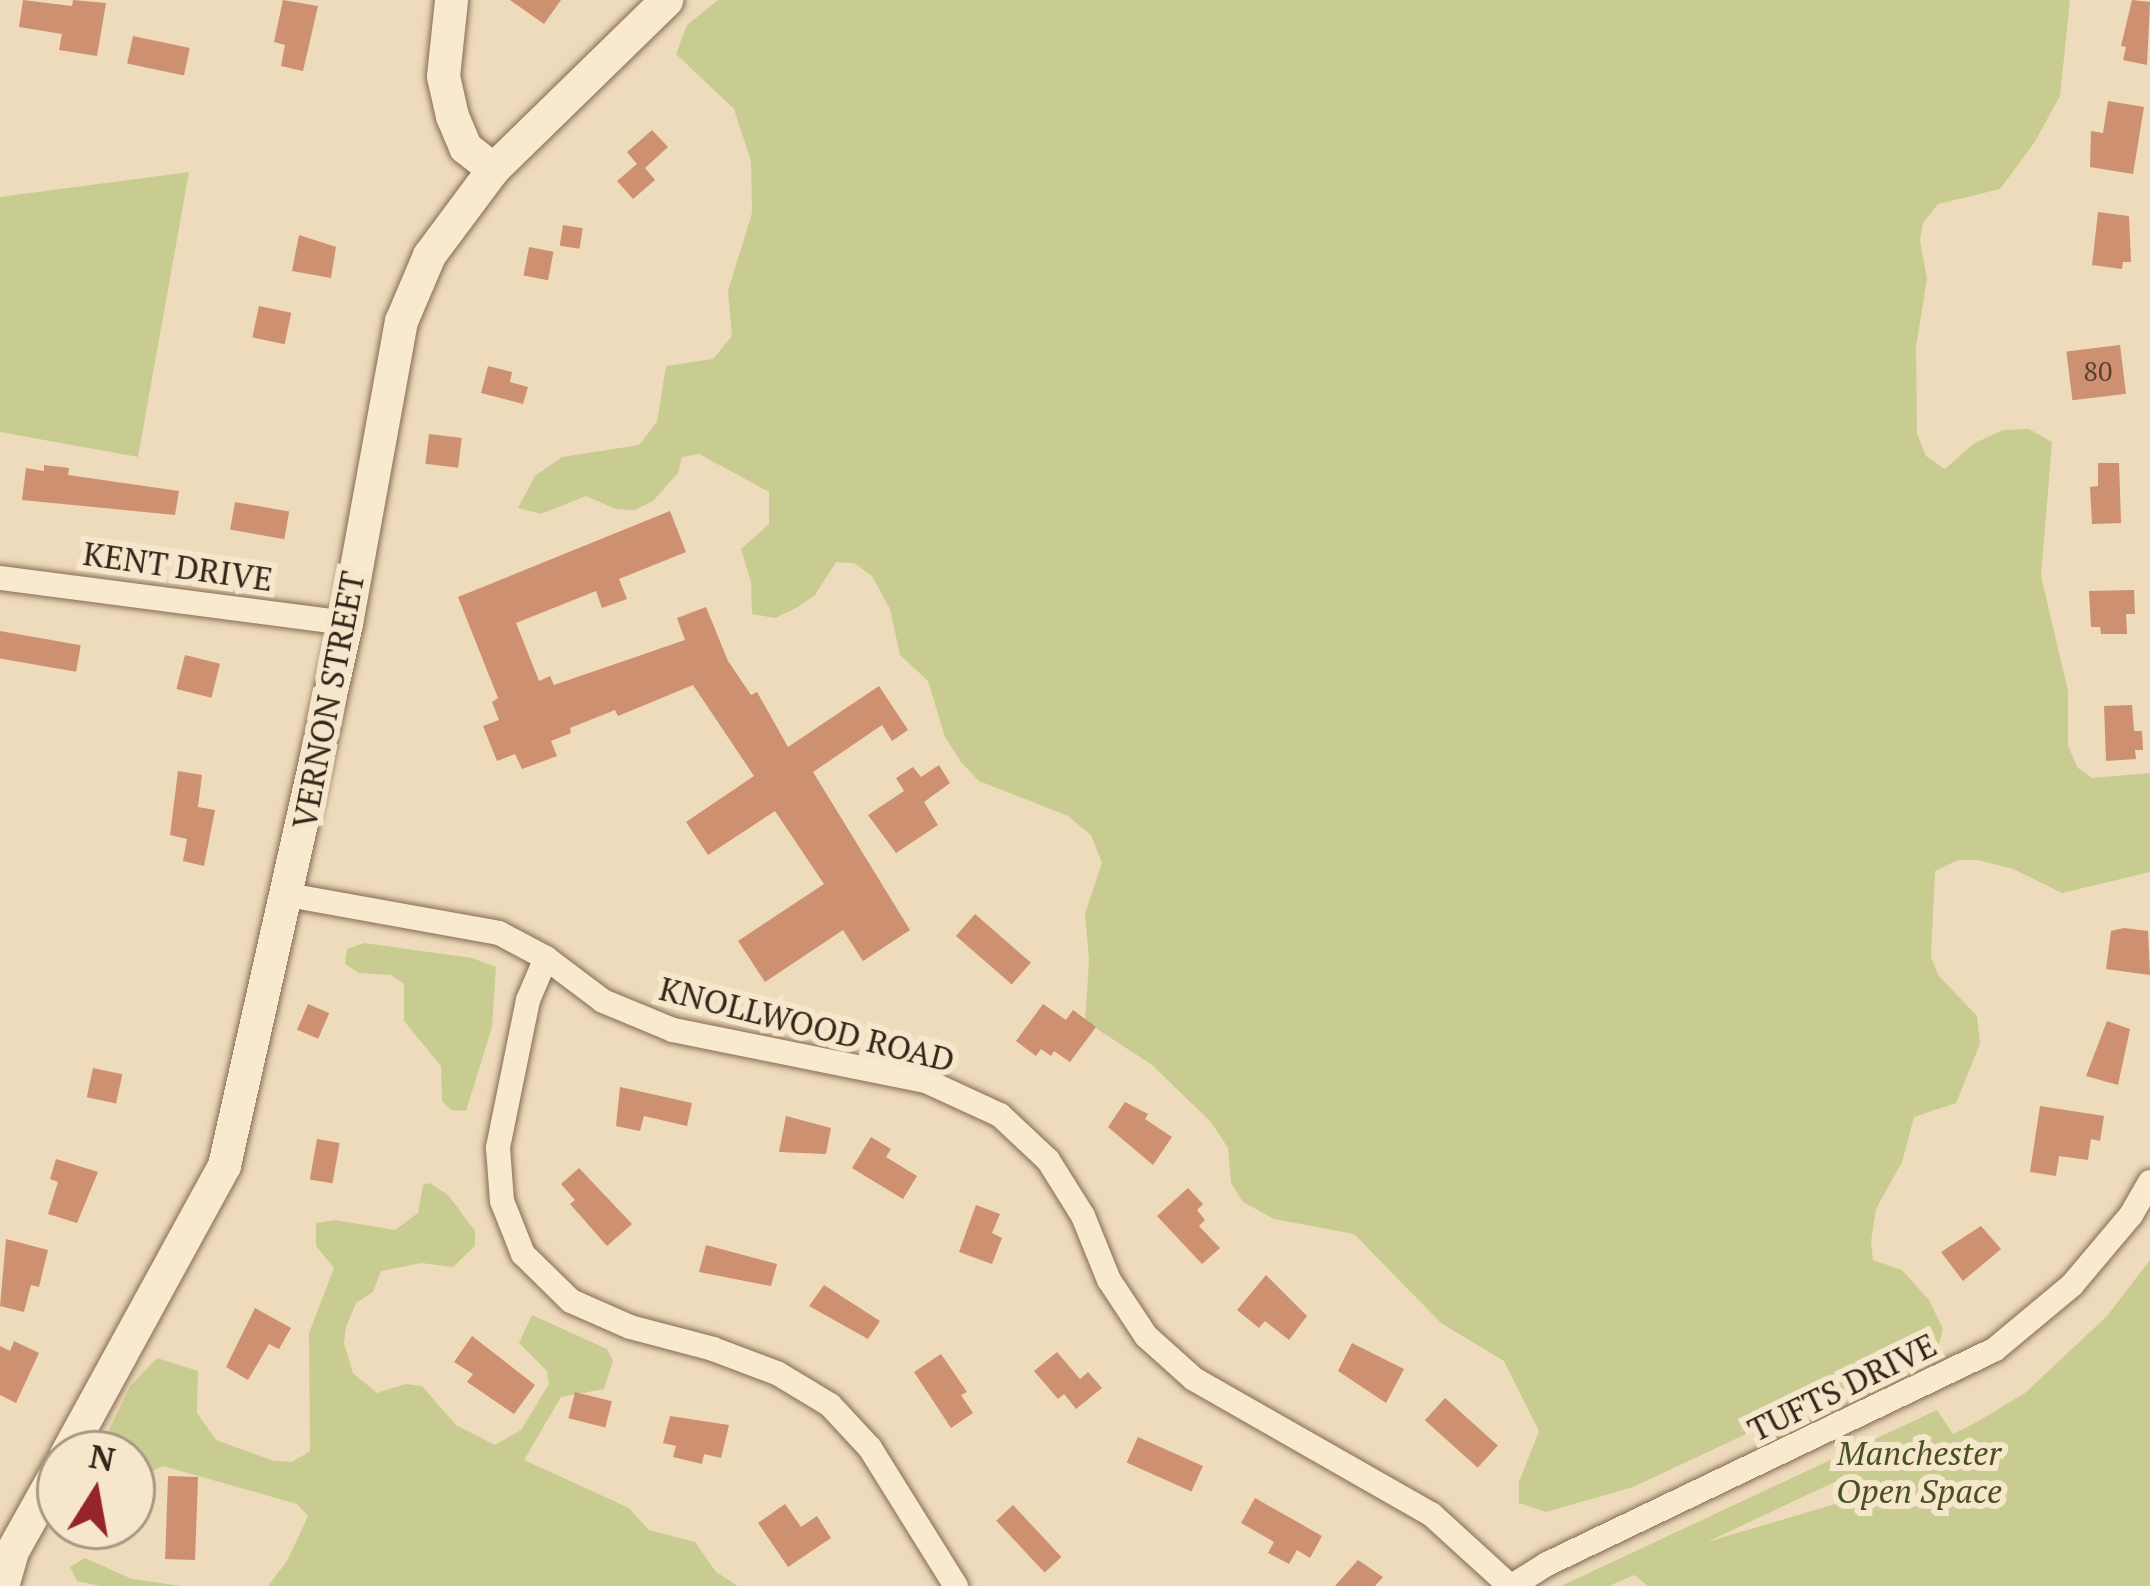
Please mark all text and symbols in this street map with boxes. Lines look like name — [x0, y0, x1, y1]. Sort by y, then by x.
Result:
house number: 80 — [2084, 356, 2112, 388]
street label: KENT DRIVE — [81, 533, 275, 599]
street label: VERNON STREET — [284, 568, 372, 832]
street label: KNOLLWOOD ROAD — [655, 968, 959, 1080]
street label: TUFTS DRIVE — [1741, 1324, 1943, 1450]
north arrow — [36, 1430, 156, 1550]
park label: Manchester Open Space — [1836, 1433, 2002, 1511]
text: N — [86, 1434, 119, 1481]

